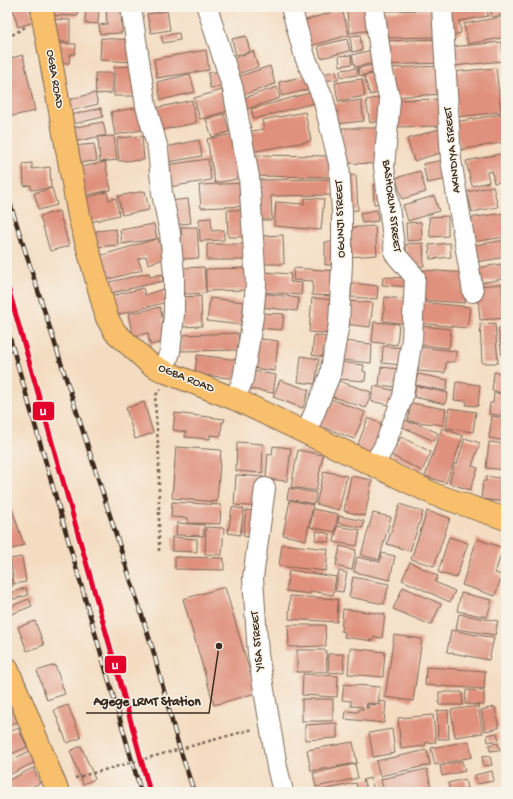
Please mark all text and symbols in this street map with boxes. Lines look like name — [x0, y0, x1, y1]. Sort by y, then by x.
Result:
street label: OGBA ROAD — [42, 49, 66, 110]
street label: AKINDIYA STREET — [441, 105, 464, 194]
street label: BASHORUN STREET — [378, 158, 404, 254]
street label: OGUNJI STREET — [333, 179, 349, 258]
street label: OGBA ROAD — [156, 361, 216, 397]
line badge: LI — [32, 401, 55, 421]
text: LI — [40, 407, 47, 419]
street label: YISA STREET — [248, 609, 268, 672]
line badge: LI — [104, 655, 127, 674]
text: LI — [112, 661, 119, 673]
callout: Agege LRMT Station — [86, 688, 209, 713]
text: Agege LRMT Station — [92, 695, 201, 710]

